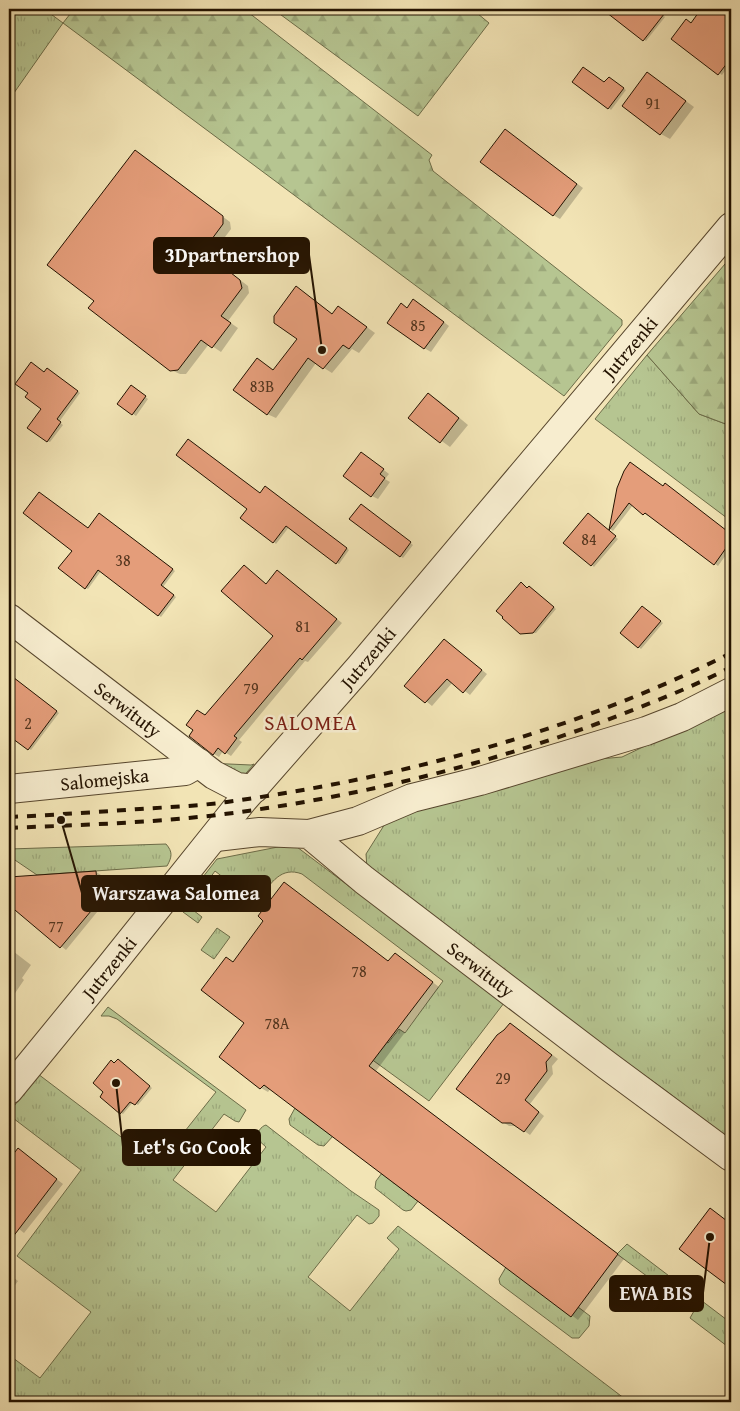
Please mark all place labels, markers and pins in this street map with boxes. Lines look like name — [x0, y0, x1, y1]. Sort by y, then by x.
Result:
callout: 3Dpartnershop — [154, 238, 309, 273]
callout: Warszawa Salomea — [82, 876, 270, 911]
callout: Let's Go Cook — [123, 1130, 260, 1165]
callout: EWA BIS — [610, 1276, 703, 1311]

